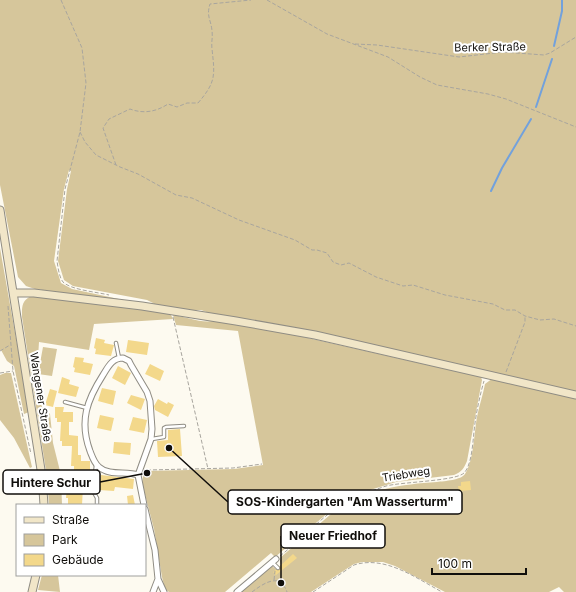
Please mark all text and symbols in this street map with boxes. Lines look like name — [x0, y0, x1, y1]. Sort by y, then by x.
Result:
street label: Berker Straße — [454, 39, 526, 55]
street label: Wangener Straße — [27, 351, 55, 443]
street label: Triebweg — [381, 463, 431, 485]
callout: Hintere Schur — [3, 470, 100, 494]
text: Hintere Schur — [11, 475, 91, 490]
callout: SOS-Kindergarten "Am Wasserturm" — [228, 490, 462, 514]
text: SOS-Kindergarten "Am Wasserturm" — [236, 494, 454, 509]
legend — [16, 504, 146, 576]
text: Straße — [52, 512, 89, 527]
callout: Neuer Friedhof — [281, 524, 385, 548]
text: Neuer Friedhof — [289, 528, 377, 543]
text: Park — [52, 532, 78, 547]
scale bar — [432, 550, 526, 576]
text: Gebäude — [52, 552, 104, 567]
text: 100 m — [438, 556, 472, 571]

